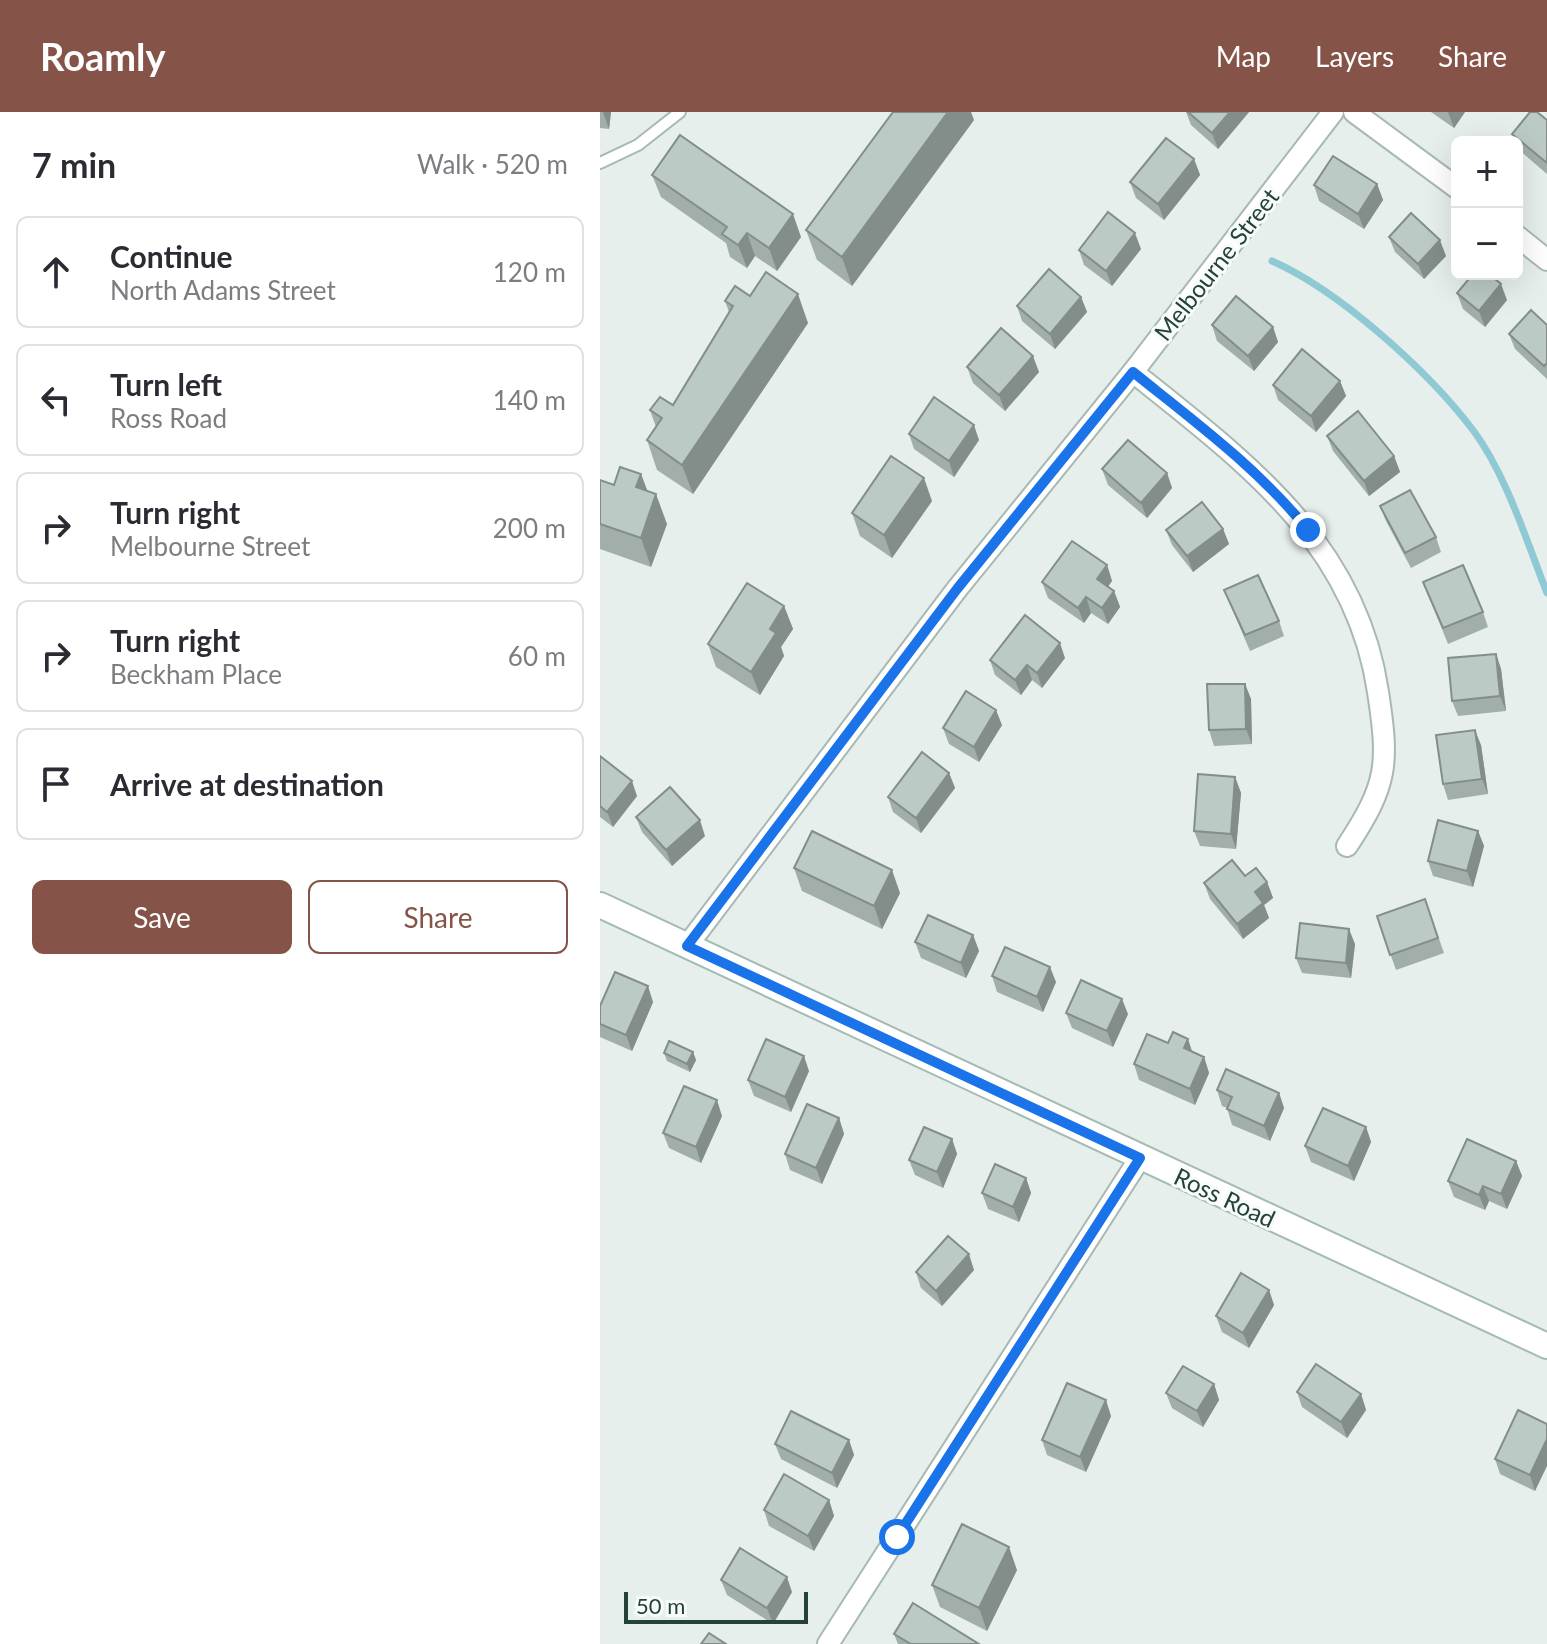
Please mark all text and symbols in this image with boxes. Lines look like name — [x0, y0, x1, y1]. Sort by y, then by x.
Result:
text: Roamly — [40, 33, 166, 79]
text: Map — [1216, 39, 1271, 73]
text: Layers — [1315, 39, 1394, 73]
text: Share — [1438, 39, 1507, 73]
map controls — [1451, 136, 1523, 280]
button: + — [1451, 136, 1523, 208]
text: 7 min — [32, 144, 116, 185]
text: Walk · 520 m — [417, 148, 568, 180]
street label: Melbourne Street — [1148, 182, 1285, 346]
button: − — [1451, 208, 1523, 280]
text: Continue — [110, 238, 233, 274]
icon: ahead — [34, 250, 78, 294]
text: 120 m — [493, 256, 566, 288]
text: North Adams Street — [110, 274, 336, 306]
text: Turn left — [110, 366, 222, 402]
icon: left — [34, 378, 78, 422]
text: 140 m — [493, 384, 566, 416]
text: Ross Road — [110, 402, 227, 434]
text: Turn right — [110, 494, 240, 530]
icon: right — [34, 506, 78, 550]
text: 200 m — [493, 512, 566, 544]
route end — [1290, 512, 1326, 548]
text: Melbourne Street — [110, 530, 310, 562]
text: Turn right — [110, 622, 240, 658]
icon: right — [34, 634, 78, 678]
text: 60 m — [508, 640, 566, 672]
text: Beckham Place — [110, 658, 282, 690]
icon: arrive — [34, 762, 78, 806]
text: Arrive at destination — [110, 766, 384, 802]
button: Save — [32, 880, 292, 954]
button: Share — [308, 880, 568, 954]
street label: Ross Road — [1170, 1161, 1280, 1233]
route start — [879, 1519, 915, 1555]
scale bar — [624, 1588, 808, 1624]
text: 50 m — [636, 1592, 685, 1619]

